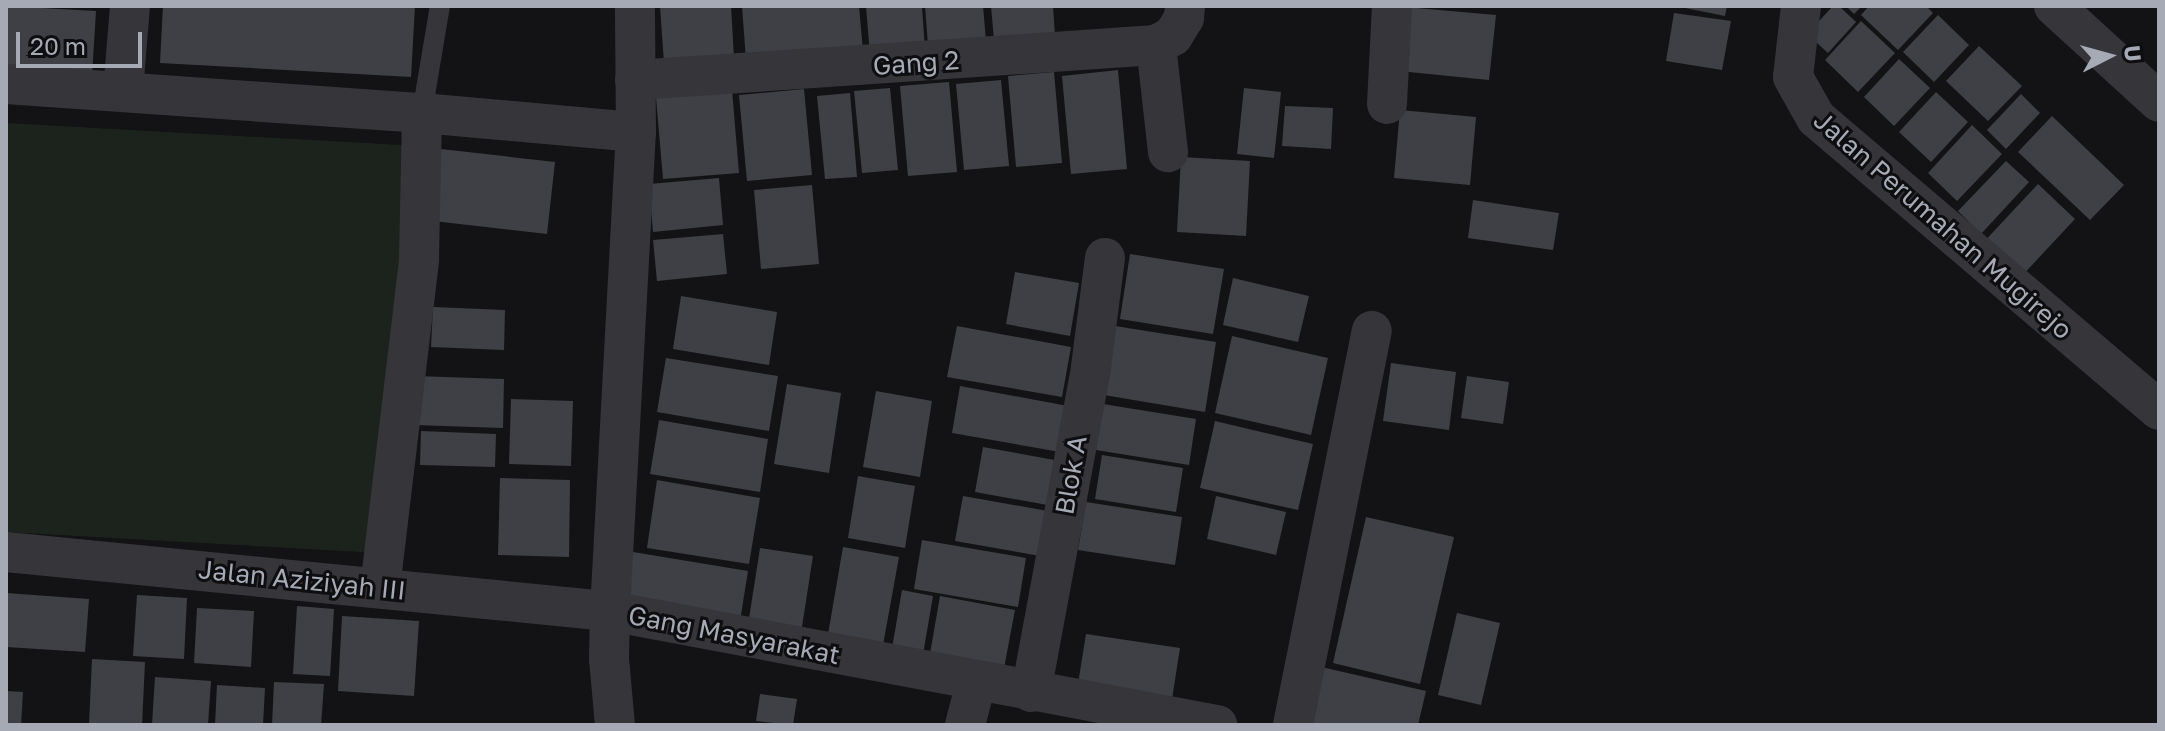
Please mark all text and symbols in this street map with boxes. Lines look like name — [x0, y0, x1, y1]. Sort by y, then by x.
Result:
scale bar — [20, 16, 146, 66]
north arrow — [2069, 16, 2149, 96]
text: 20 m — [30, 31, 86, 60]
street label: Gang 2 — [872, 44, 960, 82]
text: U — [2119, 44, 2148, 63]
street label: Jalan Perumahan Mugirejo — [1808, 104, 2078, 346]
street label: Blok A — [1049, 433, 1093, 517]
street label: Jalan Aziziyah III — [197, 554, 407, 606]
street label: Gang Masyarakat — [626, 599, 842, 671]

